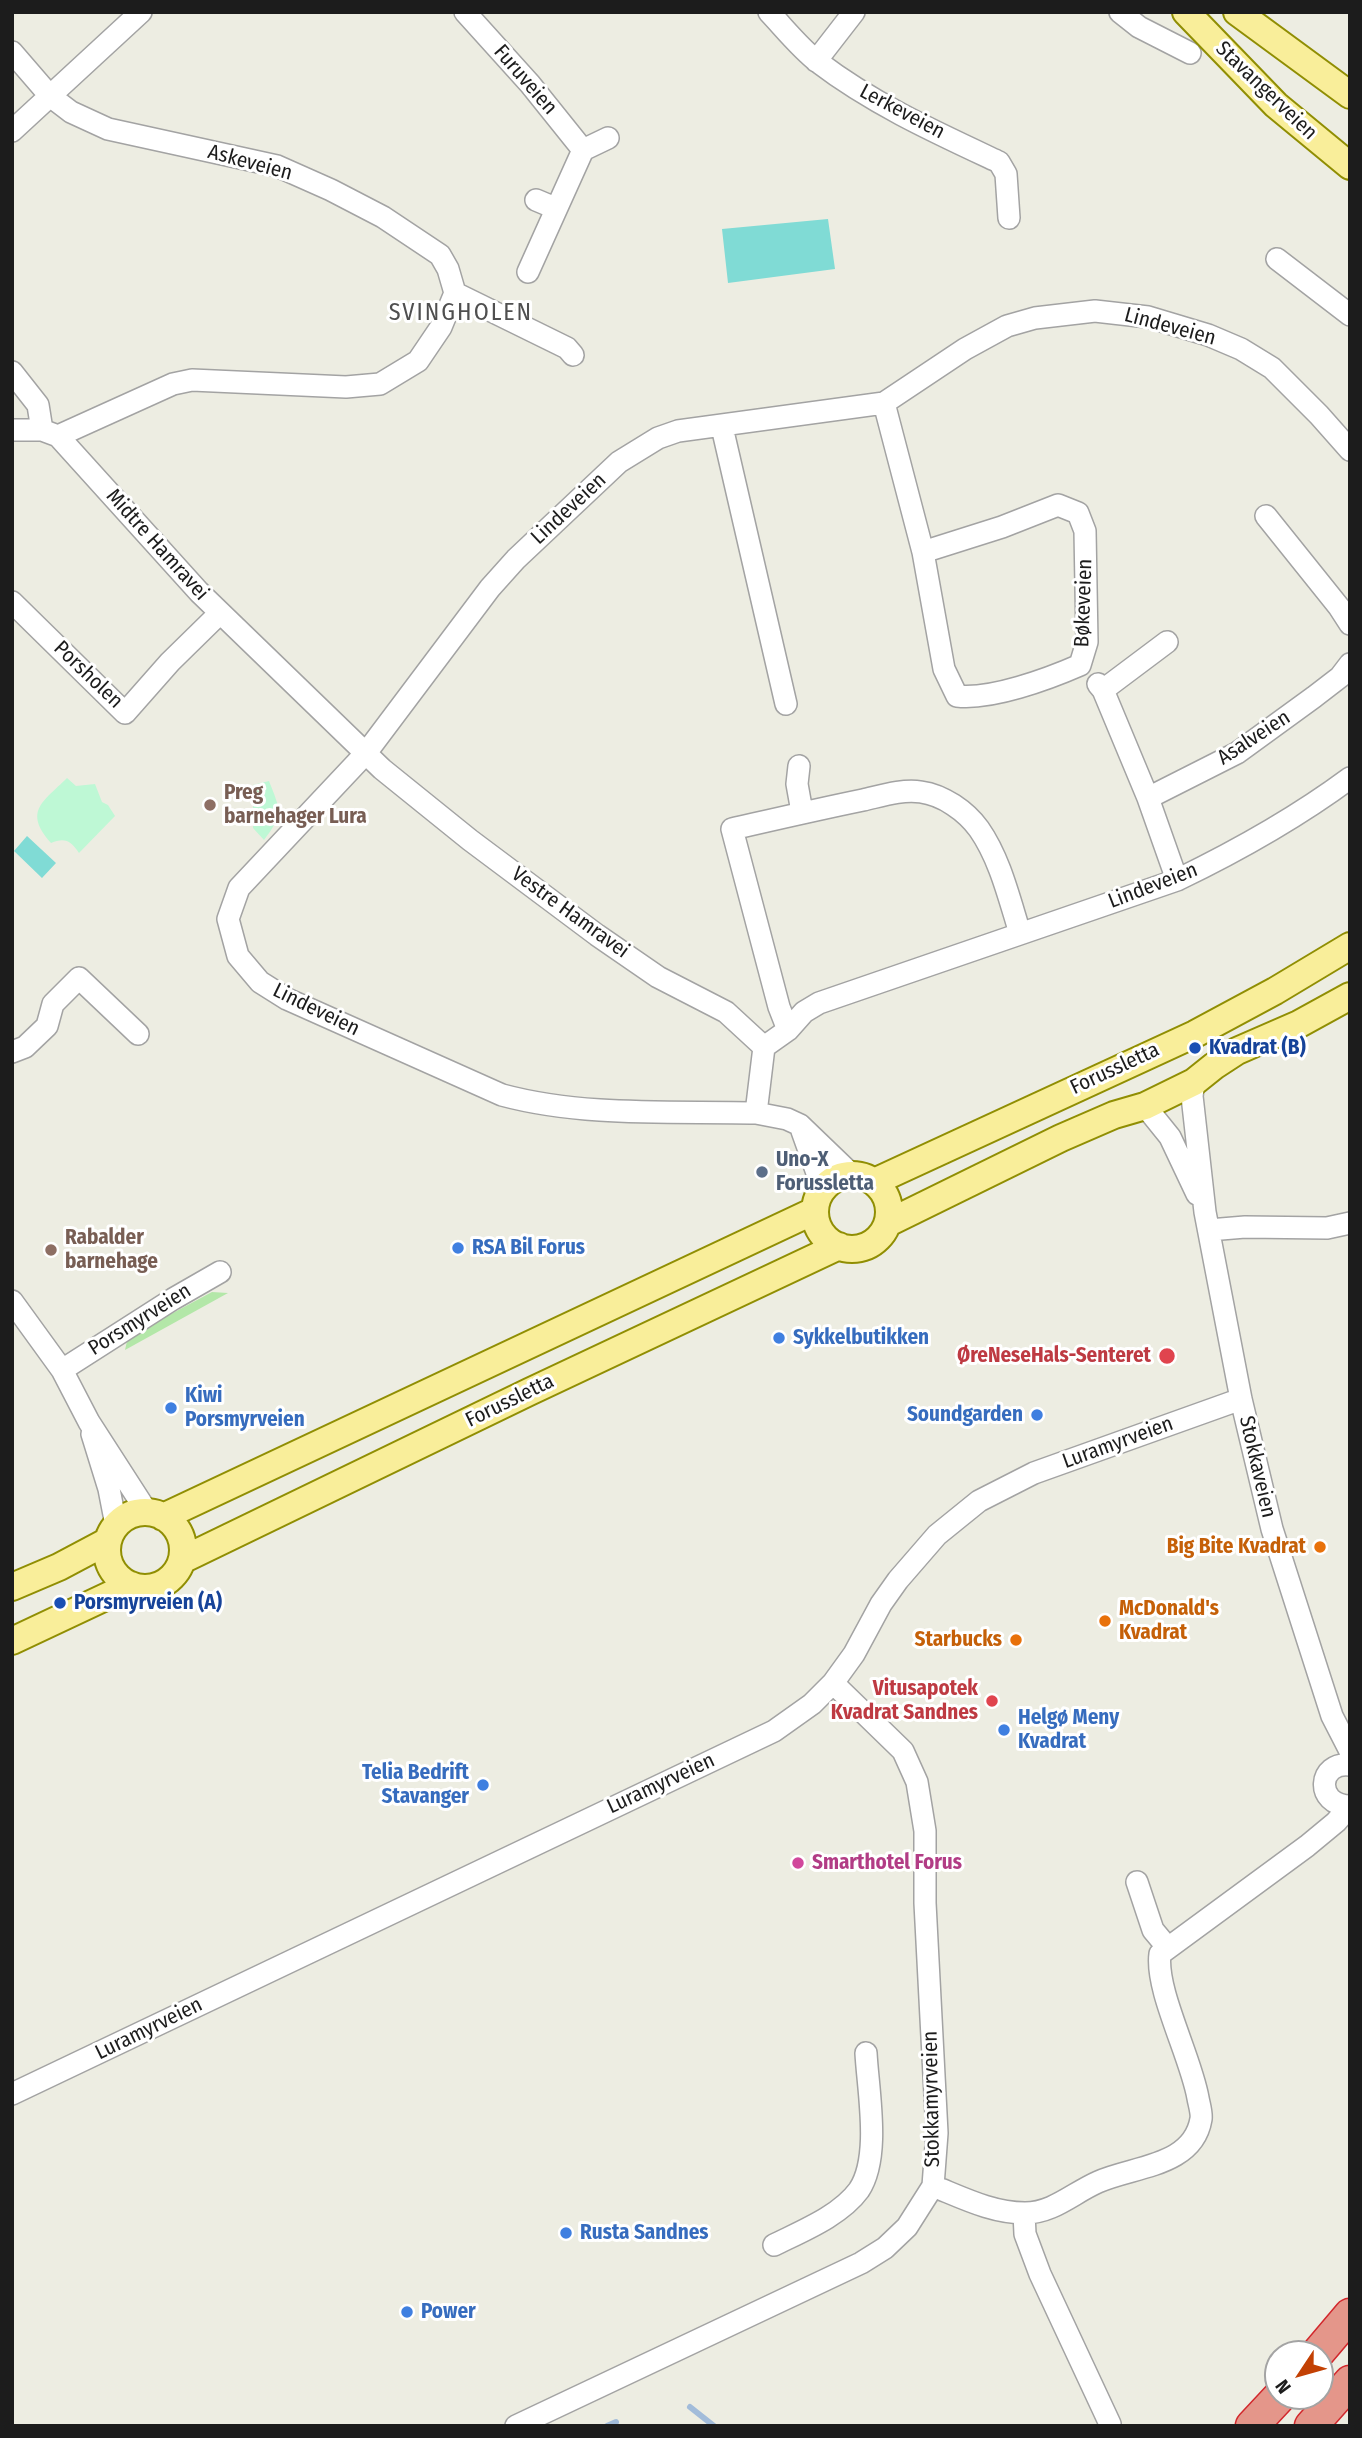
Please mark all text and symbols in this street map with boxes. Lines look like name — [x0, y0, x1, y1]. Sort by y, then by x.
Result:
street label: Stavangerveien — [1210, 36, 1322, 146]
street label: Furuveien — [488, 40, 562, 120]
street label: Lerkeveien — [855, 79, 949, 145]
street label: Askeveien — [205, 140, 295, 186]
district label: SVINGHOLEN — [390, 299, 532, 327]
street label: Lindeveien — [1122, 303, 1218, 351]
street label: Lindeveien — [526, 468, 612, 550]
street label: Midtre Hamravei — [100, 484, 214, 606]
street label: Bøkeveien — [1070, 558, 1098, 648]
street label: Porsholen — [48, 636, 128, 714]
street label: Asalveien — [1213, 705, 1295, 771]
place label: Preg barnehager Lura — [224, 780, 367, 830]
marker: Preg barnehager Lura — [202, 797, 218, 813]
street label: Lindeveien — [1105, 857, 1201, 915]
street label: Vestre Hamravei — [506, 862, 634, 964]
street label: Lindeveien — [268, 978, 364, 1042]
place label: Kvadrat (B) — [1209, 1035, 1306, 1061]
street label: Forussletta — [1067, 1037, 1163, 1101]
marker: Kvadrat (B) — [1187, 1040, 1203, 1056]
place label: Uno-X Forussletta — [776, 1147, 874, 1197]
marker: Uno-X Forussletta — [754, 1164, 770, 1180]
place label: Rabalder barnehage — [65, 1225, 158, 1275]
place label: RSA Bil Forus — [472, 1235, 585, 1261]
marker: RSA Bil Forus — [450, 1240, 466, 1256]
marker: Rabalder barnehage — [43, 1242, 59, 1258]
street label: Porsmyrveien — [84, 1278, 196, 1362]
place label: Sykkelbutikken — [793, 1325, 929, 1351]
marker: Sykkelbutikken — [771, 1330, 787, 1346]
place label: ØreNeseHals-Senteret — [957, 1343, 1151, 1369]
marker: ØreNeseHals-Senteret — [1157, 1346, 1177, 1366]
street label: Forussletta — [462, 1369, 558, 1433]
place label: Kiwi Porsmyrveien — [185, 1383, 305, 1433]
marker: Kiwi Porsmyrveien — [163, 1400, 179, 1416]
place label: Soundgarden — [907, 1402, 1023, 1428]
marker: Soundgarden — [1029, 1407, 1045, 1423]
street label: Luramyrveien — [1059, 1411, 1177, 1475]
street label: Stokkaveien — [1233, 1414, 1281, 1520]
place label: Big Bite Kvadrat — [1167, 1534, 1306, 1560]
marker: Big Bite Kvadrat — [1312, 1539, 1328, 1555]
place label: Porsmyrveien (A) — [74, 1590, 222, 1616]
marker: Porsmyrveien (A) — [52, 1595, 68, 1611]
place label: McDonald's Kvadrat — [1119, 1596, 1219, 1646]
marker: McDonald's Kvadrat — [1097, 1613, 1113, 1629]
place label: Starbucks — [915, 1627, 1002, 1653]
marker: Starbucks — [1008, 1632, 1024, 1648]
place label: Vitusapotek Kvadrat Sandnes — [831, 1676, 978, 1726]
marker: Vitusapotek Kvadrat Sandnes — [984, 1693, 1000, 1709]
place label: Helgø Meny Kvadrat — [1018, 1705, 1119, 1755]
marker: Helgø Meny Kvadrat — [996, 1722, 1012, 1738]
street label: Luramyrveien — [603, 1748, 719, 1820]
place label: Telia Bedrift Stavanger — [362, 1760, 469, 1810]
marker: Telia Bedrift Stavanger — [475, 1777, 491, 1793]
place label: Smarthotel Forus — [812, 1850, 962, 1876]
marker: Smarthotel Forus — [790, 1855, 806, 1871]
street label: Luramyrveien — [91, 1992, 207, 2066]
street label: Stokkamyrveien — [918, 2030, 946, 2168]
place label: Rusta Sandnes — [580, 2220, 709, 2246]
marker: Rusta Sandnes — [558, 2225, 574, 2241]
place label: Power — [421, 2299, 476, 2325]
marker: Power — [399, 2304, 415, 2320]
north arrow — [1264, 2340, 1334, 2410]
text: N — [1271, 2375, 1296, 2398]

